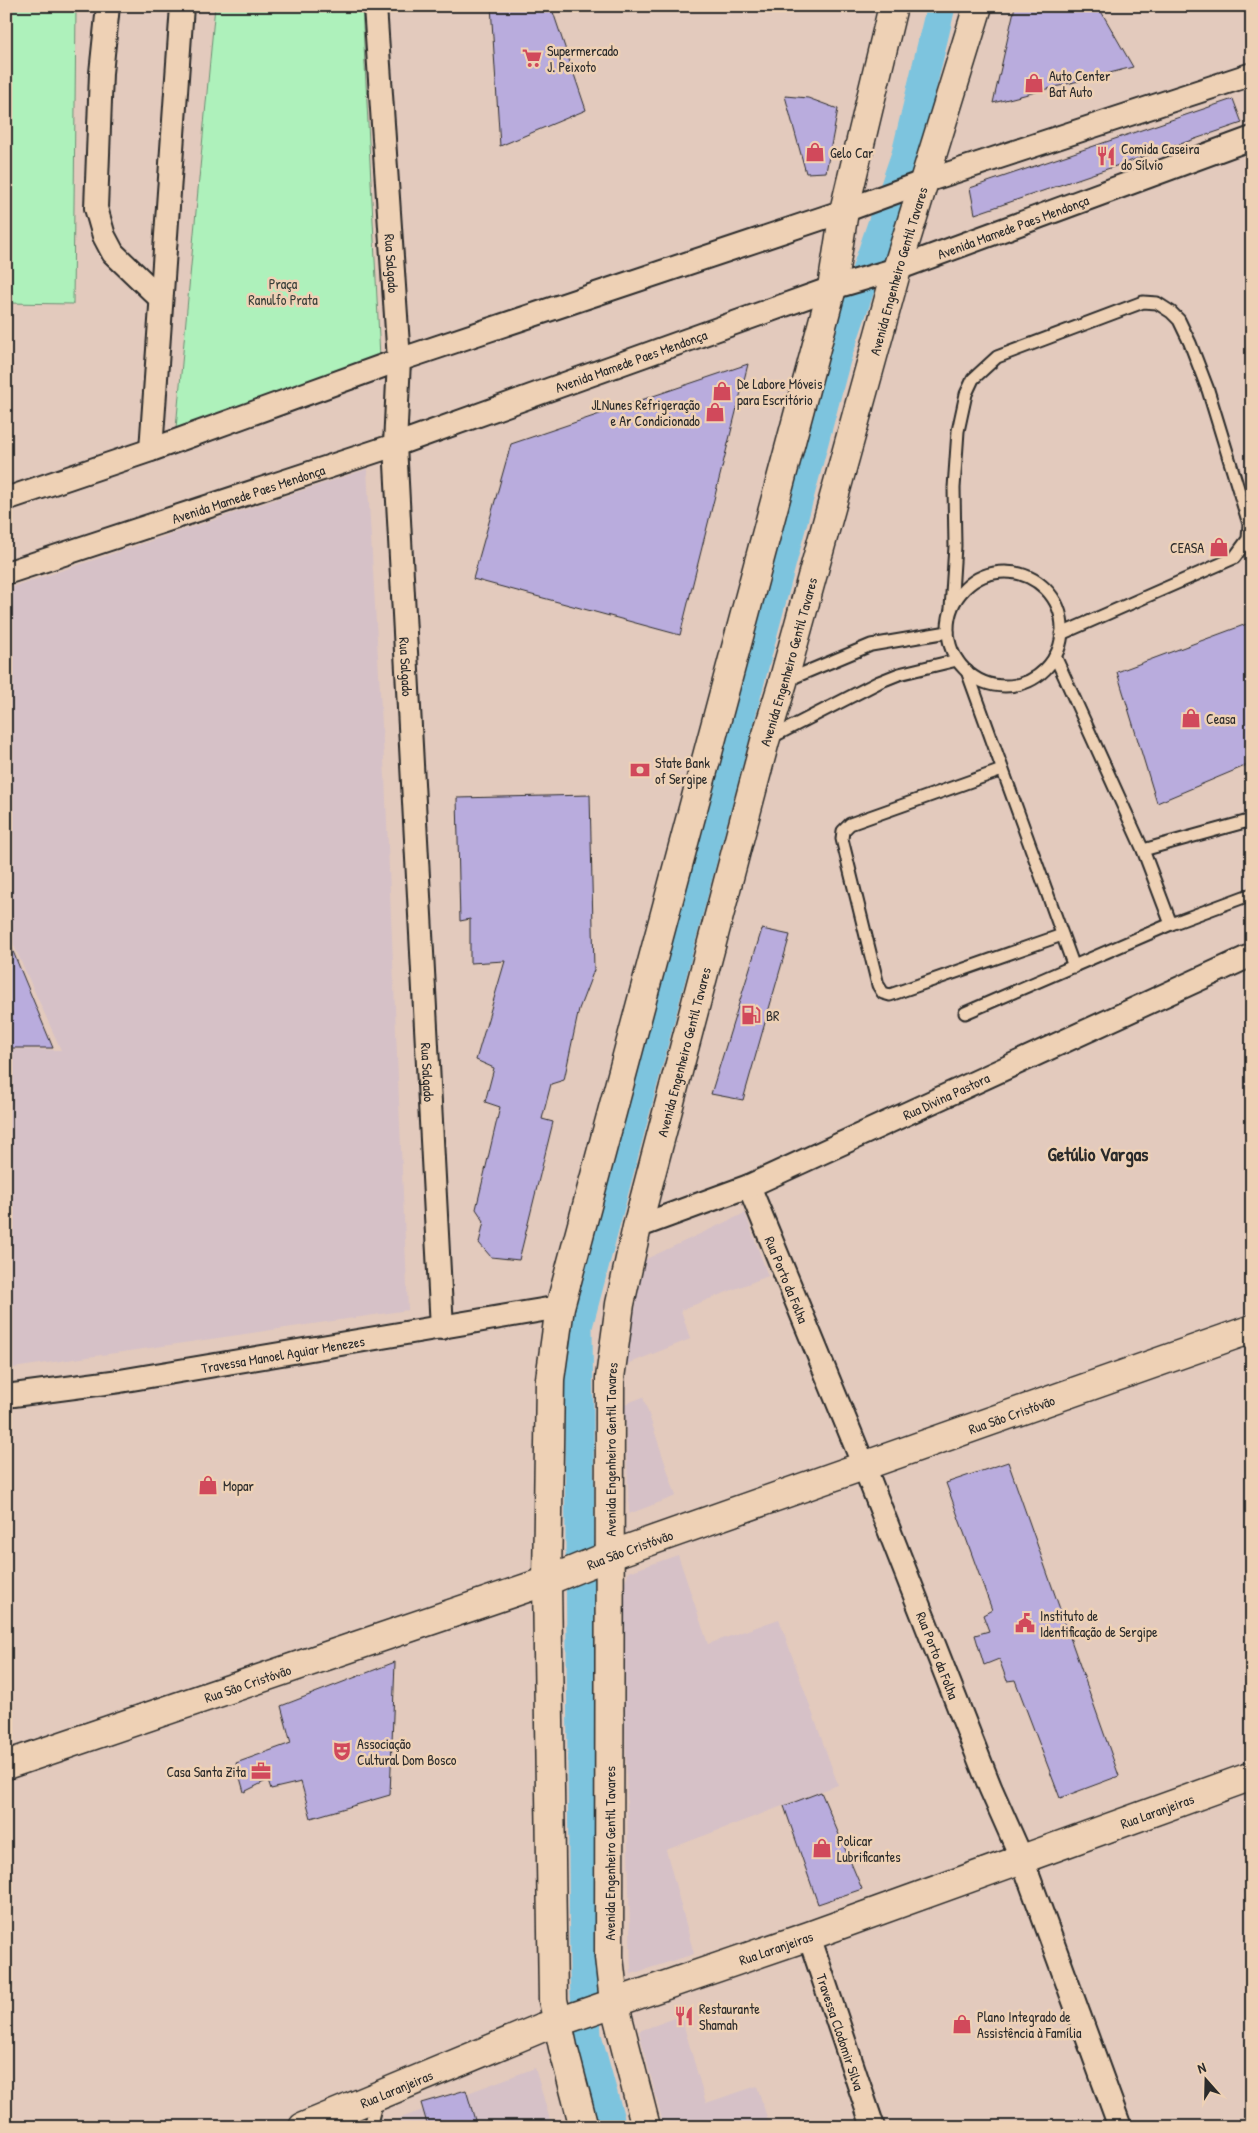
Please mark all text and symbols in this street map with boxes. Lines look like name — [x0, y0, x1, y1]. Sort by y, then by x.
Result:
place label: Supermercado J. Peixoto — [547, 41, 619, 76]
supermarket icon: Supermercado J. Peixoto — [521, 47, 543, 69]
place label: Auto Center Bat Auto — [1049, 66, 1111, 101]
shop icon: Auto Center Bat Auto — [1023, 72, 1045, 94]
place label: Comida Caseira do Sílvio — [1121, 139, 1200, 174]
shop icon: Gelo Car — [804, 141, 826, 163]
place label: Gelo Car — [830, 143, 874, 162]
restaurant icon: Comida Caseira do Sílvio — [1095, 145, 1117, 167]
street label: Avenida Engenheiro Gentil Tavares — [864, 184, 931, 357]
street label: Avenida Mamede Paes Mendonça — [934, 189, 1092, 263]
street label: Rua Salgado — [381, 233, 404, 294]
park label: Praça Ranulfo Prata — [248, 274, 318, 309]
street label: Avenida Mamede Paes Mendonça — [552, 324, 710, 396]
place label: De Labore Móveis para Escritório — [737, 374, 822, 410]
shop icon: De Labore Móveis para Escritório — [711, 380, 733, 402]
place label: JLNunes Refrigeração e Ar Condicionado — [591, 395, 700, 430]
shop icon: JLNunes Refrigeração e Ar Condicionado — [704, 401, 726, 423]
street label: Avenida Mamede Paes Mendonça — [169, 459, 328, 527]
shop icon: CEASA — [1208, 536, 1230, 558]
place label: CEASA — [1170, 538, 1204, 557]
street label: Avenida Engenheiro Gentil Tavares — [755, 575, 821, 748]
street label: Rua Salgado — [396, 637, 418, 697]
shop icon: Ceasa — [1180, 707, 1202, 729]
place label: Ceasa — [1206, 709, 1236, 728]
place label: State Bank of Sergipe — [655, 753, 710, 789]
bank icon: State Bank of Sergipe — [629, 759, 651, 781]
street label: Avenida Engenheiro Gentil Tavares — [652, 965, 715, 1139]
fuel station icon: BR — [740, 1004, 762, 1026]
place label: BR — [766, 1006, 779, 1025]
street label: Rua Salgado — [417, 1042, 439, 1103]
street label: Rua Divina Pastora — [900, 1067, 993, 1124]
district label: Getúlio Vargas — [1048, 1141, 1149, 1168]
street label: Rua Porto da Folha — [761, 1233, 814, 1326]
street label: Travessa Manoel Aguiar Menezes — [200, 1331, 366, 1377]
street label: Avenida Engenheiro Gentil Tavares — [600, 1361, 622, 1537]
street label: Rua São Cristóvão — [966, 1390, 1057, 1438]
shop icon: Mopar — [197, 1474, 219, 1496]
place label: Mopar — [223, 1476, 254, 1496]
street label: Rua São Cristóvão — [584, 1524, 675, 1573]
place label: Instituto de Identificação de Sergipe — [1040, 1606, 1158, 1642]
street label: Rua Porto da Folha — [913, 1609, 964, 1702]
public building icon: Instituto de Identificação de Sergipe — [1014, 1612, 1036, 1634]
street label: Rua São Cristóvão — [202, 1659, 294, 1706]
place label: Associação Cultural Dom Bosco — [357, 1734, 457, 1769]
theatre icon: Associação Cultural Dom Bosco — [331, 1740, 353, 1762]
office icon: Casa Santa Zita — [250, 1760, 272, 1782]
place label: Casa Santa Zita — [166, 1762, 247, 1781]
street label: Avenida Engenheiro Gentil Tavares — [600, 1766, 620, 1941]
street label: Rua Laranjeiras — [1117, 1788, 1196, 1832]
place label: Policar Lubrificantes — [837, 1831, 901, 1866]
shop icon: Policar Lubrificantes — [811, 1837, 833, 1859]
street label: Rua Laranjeiras — [736, 1926, 815, 1969]
street label: Travessa Clodomir Silva — [813, 1971, 870, 2093]
place label: Restaurante Shamah — [699, 1999, 760, 2034]
restaurant icon: Restaurante Shamah — [673, 2005, 695, 2027]
place label: Plano Integrado de Assistência à Família — [977, 2007, 1082, 2042]
shop icon: Plano Integrado de Assistência à Família — [951, 2013, 973, 2035]
north arrow — [1180, 2056, 1230, 2106]
text: N — [1195, 2057, 1209, 2078]
street label: Rua Laranjeiras — [357, 2065, 435, 2112]

